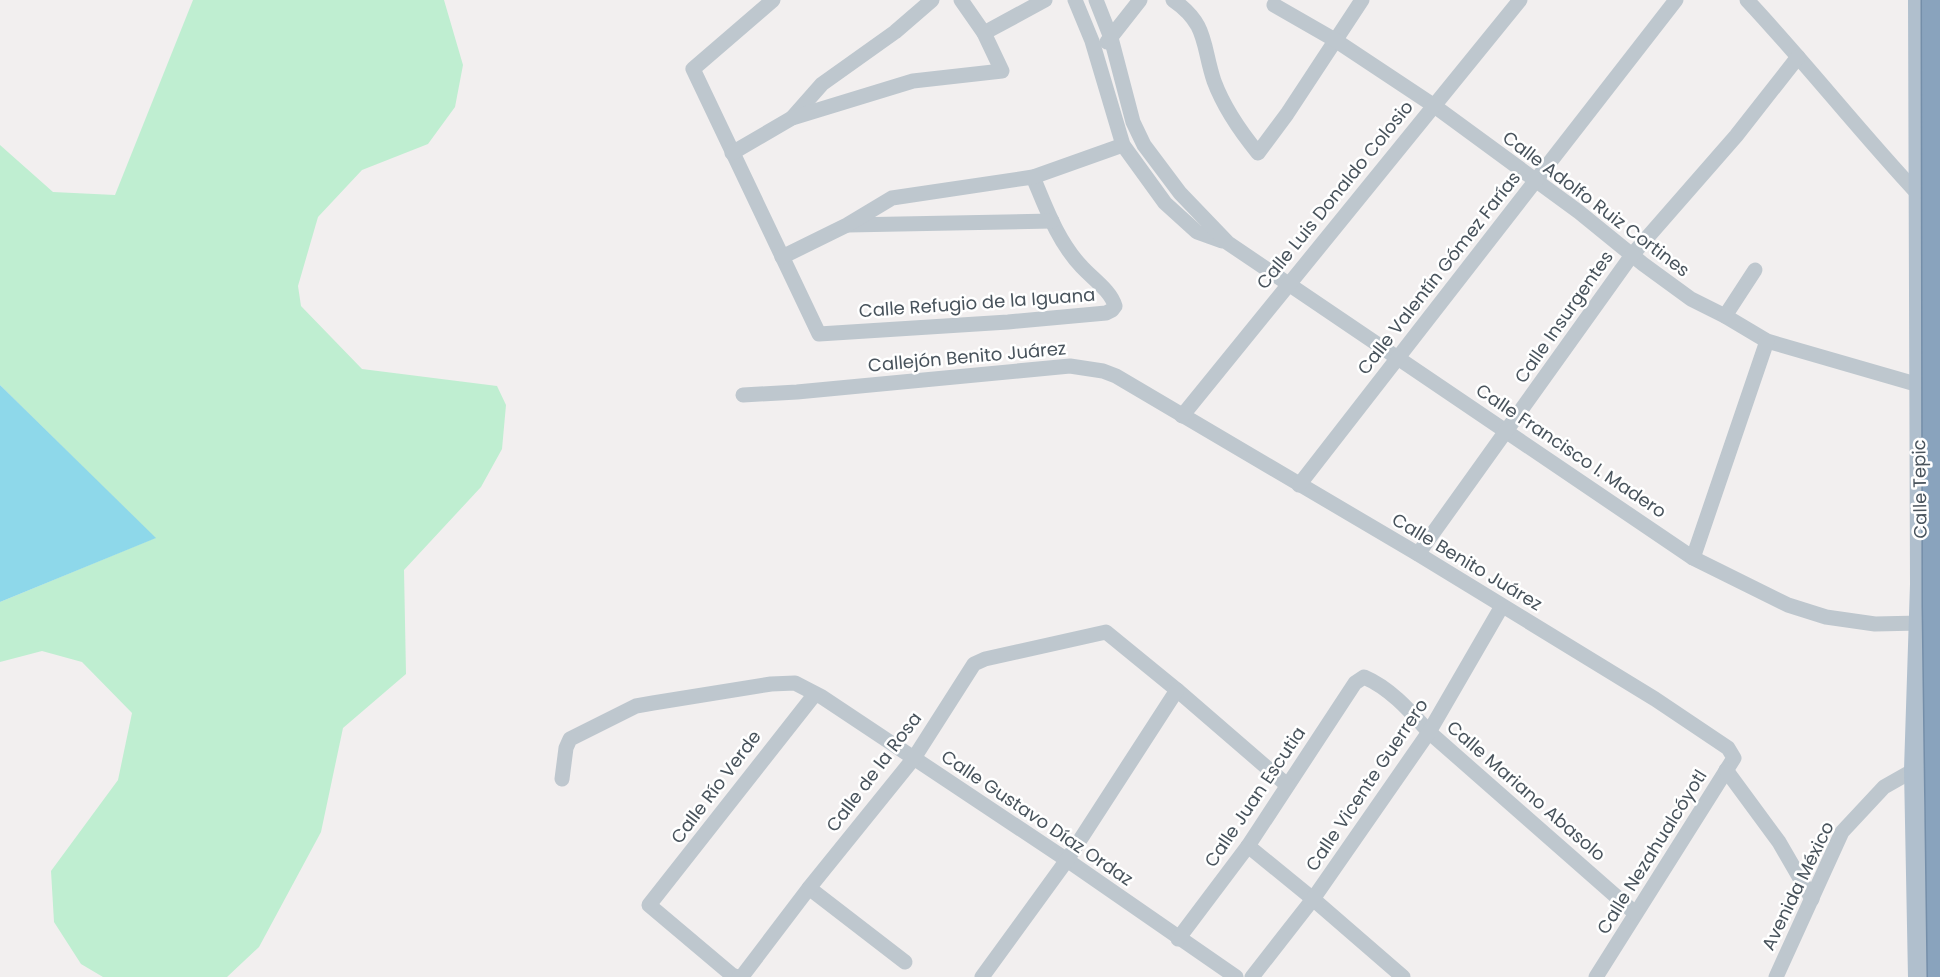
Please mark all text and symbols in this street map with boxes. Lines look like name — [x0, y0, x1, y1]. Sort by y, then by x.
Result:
street label: Calle Luis Donaldo Colosio — [1251, 95, 1419, 294]
street label: Calle Adolfo Ruiz Cortines — [1498, 125, 1695, 282]
street label: Calle Valentín Gómez Farías — [1351, 166, 1526, 380]
street label: Calle Insurgentes — [1508, 245, 1619, 388]
street label: Calle Refugio de la Iguana — [858, 282, 1096, 323]
street label: Callejón Benito Juárez — [867, 335, 1067, 378]
street label: Calle Francisco I. Madero — [1471, 377, 1671, 524]
street label: Calle Tepic — [1906, 439, 1933, 539]
street label: Calle Benito Juárez — [1387, 507, 1547, 616]
street label: Calle Vicente Guerrero — [1299, 694, 1434, 876]
street label: Calle de la Rosa — [820, 706, 927, 837]
street label: Calle Mariano Abasolo — [1442, 715, 1611, 867]
street label: Calle Juan Escutia — [1198, 721, 1311, 872]
street label: Calle Río Verde — [665, 725, 766, 849]
street label: Calle Gustavo Díaz Ordaz — [936, 744, 1138, 891]
street label: Calle Nezahualcóyotl — [1591, 765, 1712, 939]
street label: Avenida México — [1755, 817, 1840, 954]

